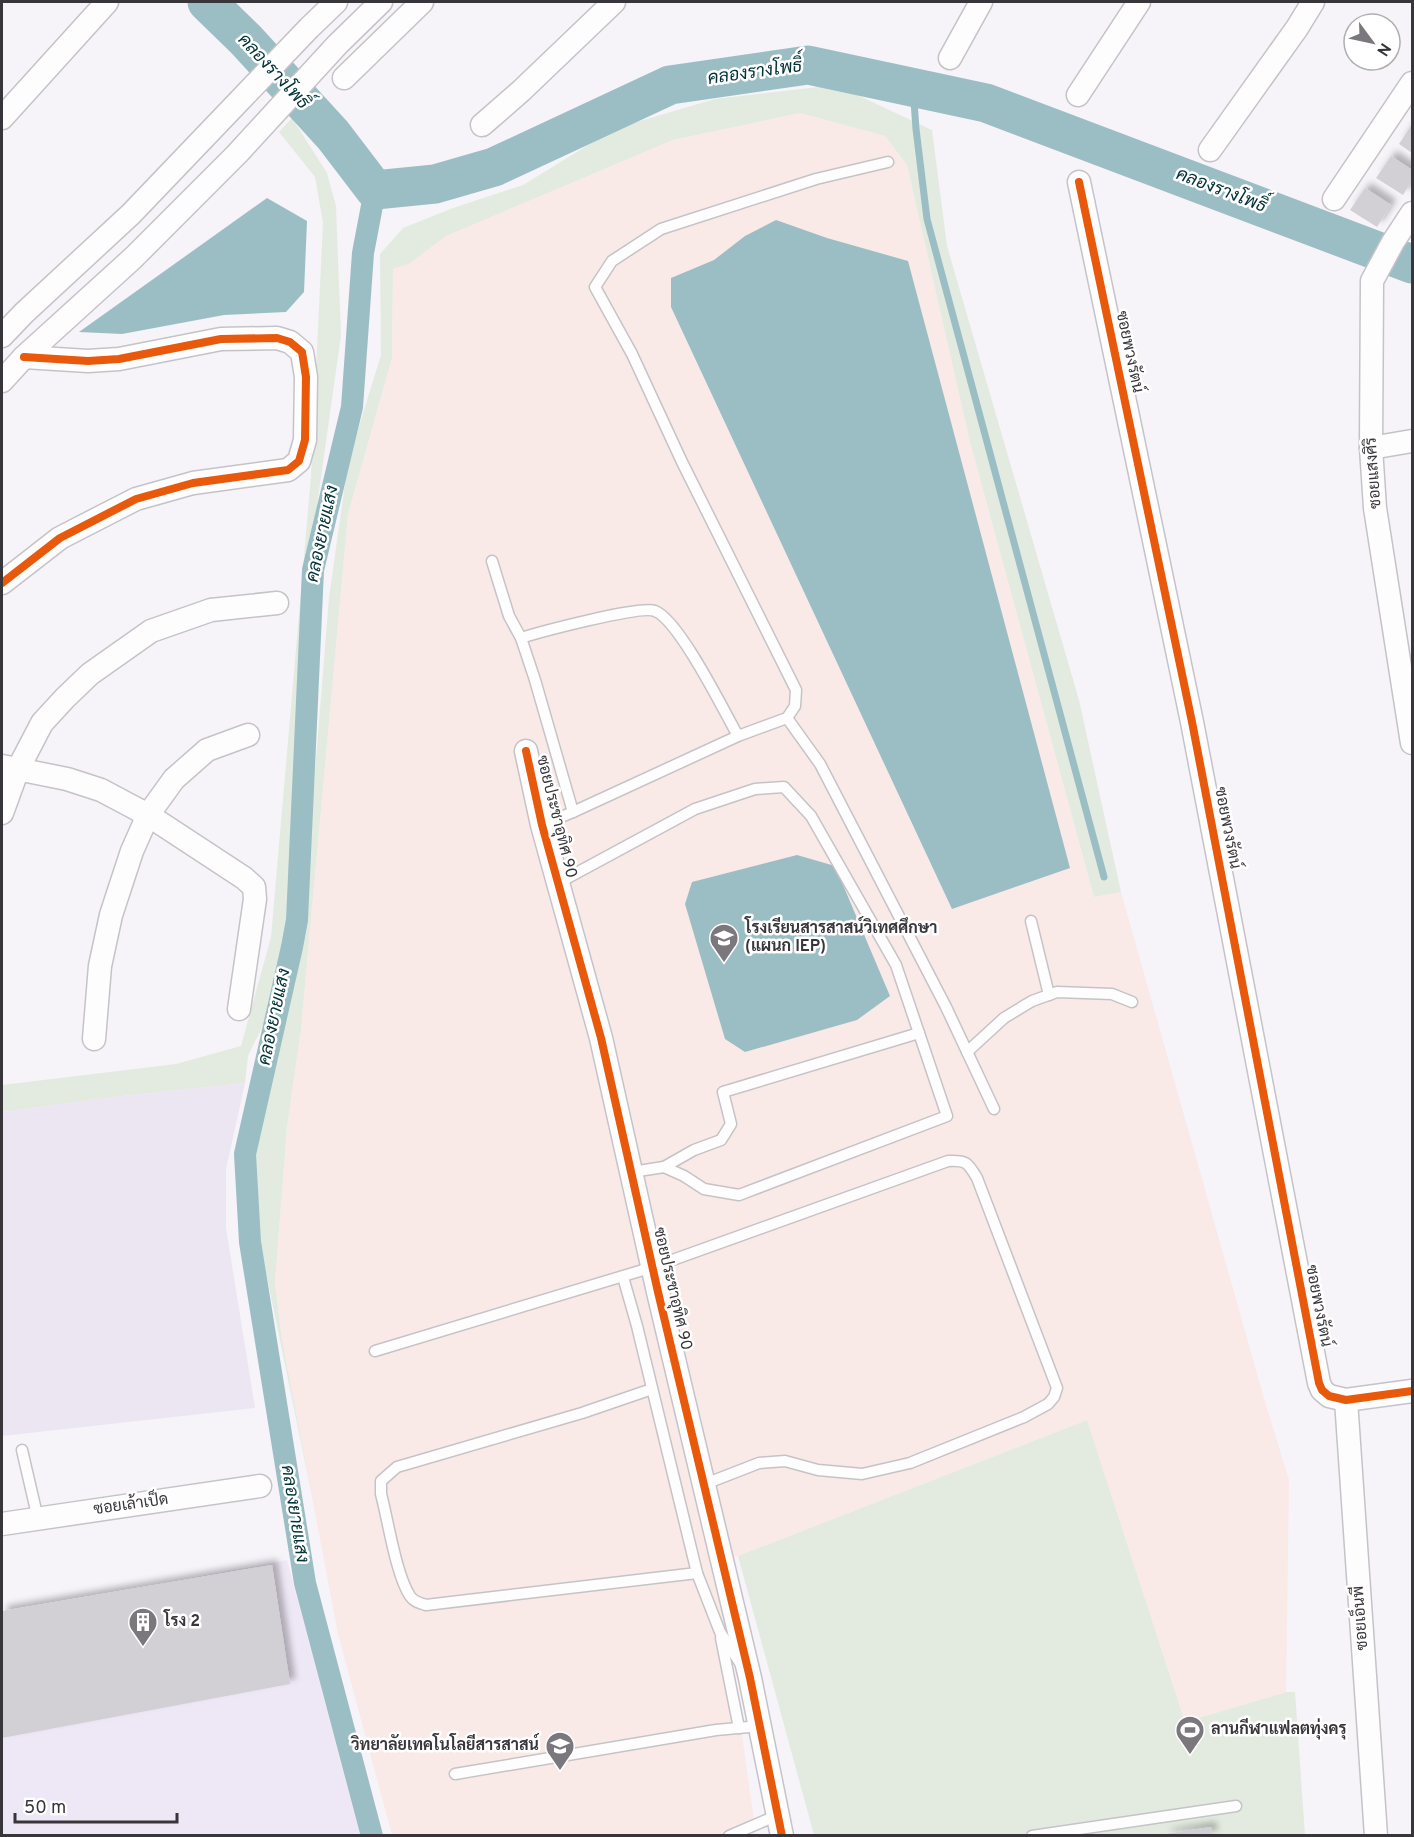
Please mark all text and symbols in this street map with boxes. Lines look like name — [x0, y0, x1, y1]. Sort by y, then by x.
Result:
north arrow — [1342, 12, 1402, 72]
water label: คลองรางโพธิ์ — [232, 25, 321, 117]
text: N — [1371, 39, 1394, 59]
water label: คลองรางโพธิ์ — [705, 48, 808, 91]
water label: คลองรางโพธิ์ — [1172, 157, 1275, 220]
street label: ซอยพวงรัตน์ — [1111, 308, 1151, 395]
street label: ซอยแสงศิริ — [1361, 436, 1386, 509]
water label: คลองยายแสง — [302, 483, 344, 585]
street label: ซอยประชาอุทิศ 90 — [531, 753, 582, 880]
street label: ซอยพวงรัตน์ — [1209, 785, 1249, 871]
place label: โรงเรียนสารสาสน์วิเทศศึกษา (แผนก IEP) — [744, 916, 937, 957]
school or university icon: โรงเรียนสารสาสน์วิเทศศึกษา (แผนก IEP) — [708, 922, 740, 964]
water label: คลองยายแสง — [254, 966, 296, 1068]
street label: ซอยประชาอุทิศ 90 — [648, 1225, 697, 1352]
street label: ซอยพวงรัตน์ — [1300, 1263, 1340, 1349]
water label: คลองยายแสง — [275, 1464, 313, 1564]
street label: ซอยเล้าเป็ด — [92, 1488, 170, 1520]
street label: ซอยเอ็นพี — [1344, 1585, 1373, 1651]
building icon: โรง 2 — [127, 1606, 159, 1648]
place label: โรง 2 — [163, 1609, 200, 1632]
sports icon: ลานกีฬาแฟลตทุ่งครุ — [1174, 1714, 1206, 1756]
place label: ลานกีฬาแฟลตทุ่งครุ — [1211, 1718, 1347, 1740]
school or university icon: วิทยาลัยเทคโนโลยีสารสาสน์ — [544, 1730, 576, 1772]
place label: วิทยาลัยเทคโนโลยีสารสาสน์ — [350, 1733, 540, 1756]
scale bar — [15, 1786, 177, 1824]
text: 50 m — [24, 1797, 66, 1820]

